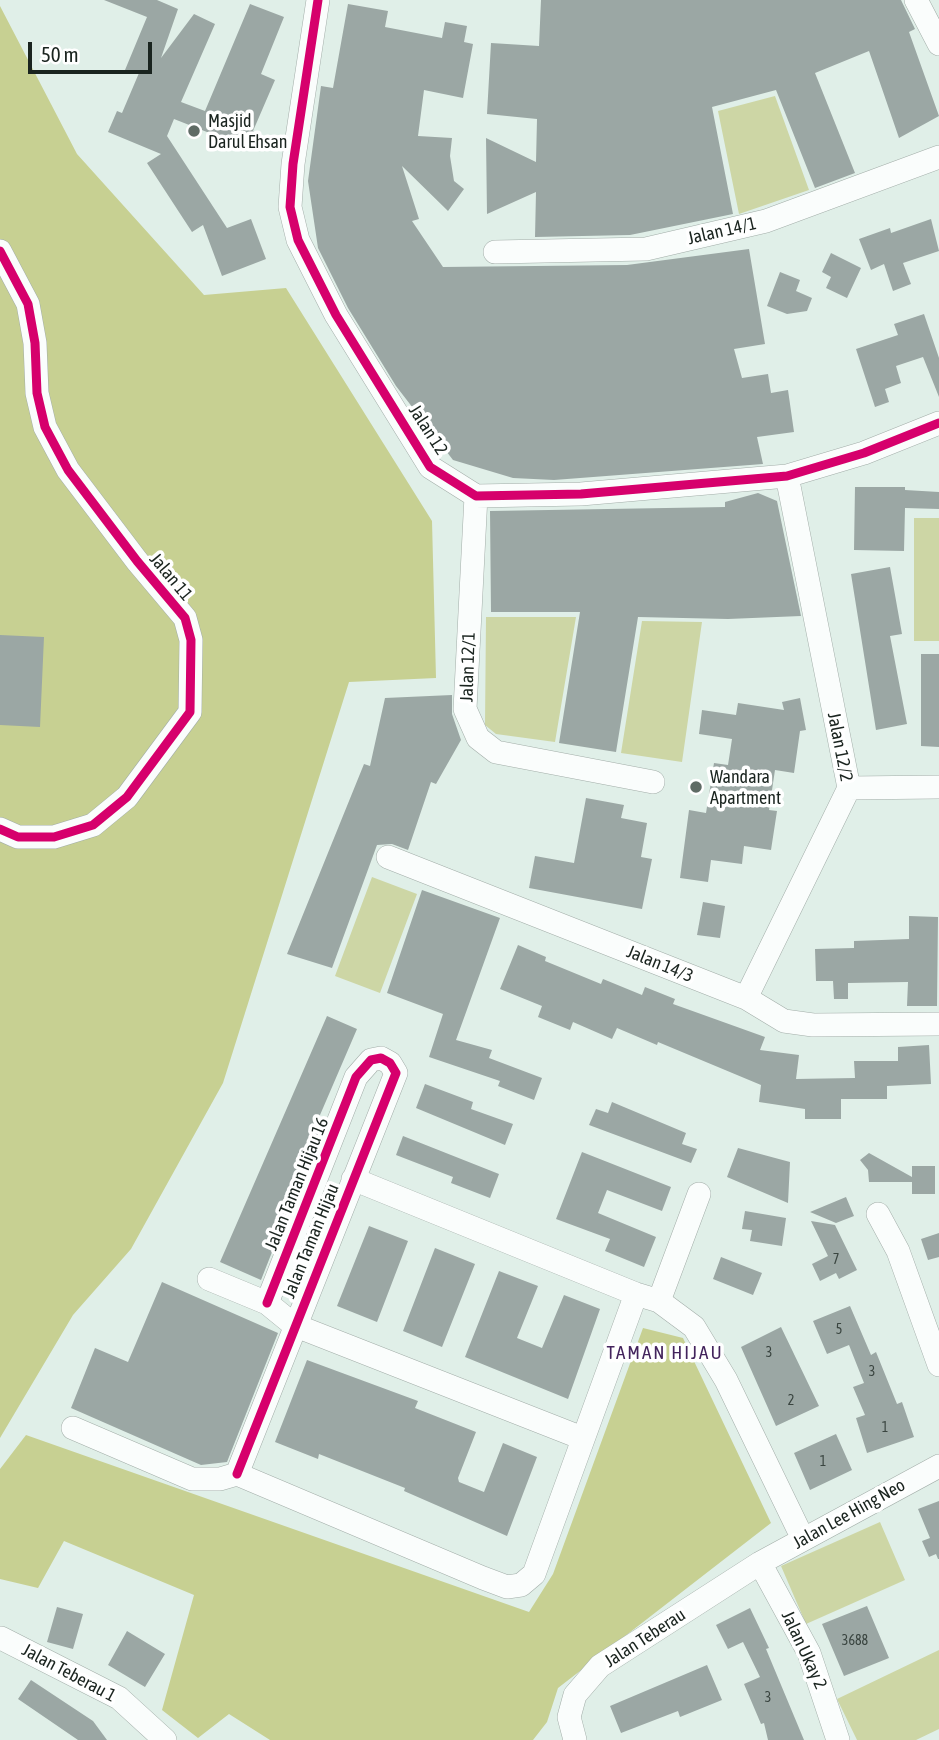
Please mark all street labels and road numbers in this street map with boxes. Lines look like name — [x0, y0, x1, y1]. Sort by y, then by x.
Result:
street label: Jalan 14/1 — [686, 213, 758, 249]
street label: Jalan 12 — [404, 401, 452, 459]
street label: Jalan 11 — [145, 549, 197, 605]
street label: Jalan 12/1 — [456, 632, 480, 702]
street label: Jalan 12/2 — [823, 711, 857, 783]
street label: Jalan 14/3 — [624, 941, 696, 987]
street label: Jalan Taman Hijau 16 — [261, 1114, 333, 1254]
street label: Jalan Taman Hijau — [278, 1180, 344, 1302]
street label: Jalan Lee Hing Neo — [789, 1474, 909, 1554]
street label: Jalan Teberau — [600, 1604, 690, 1672]
street label: Jalan Ukay 2 — [777, 1607, 831, 1693]
street label: Jalan Teberau 1 — [18, 1639, 120, 1707]

